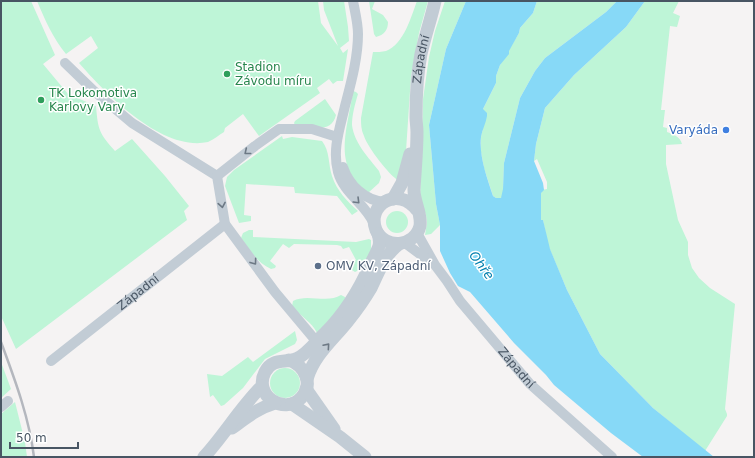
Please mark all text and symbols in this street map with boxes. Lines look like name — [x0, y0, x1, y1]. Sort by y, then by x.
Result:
street label: Západní — [410, 33, 433, 84]
place label: Stadion Závodu míru — [235, 60, 312, 88]
marker: Stadion Závodu míru — [222, 69, 232, 79]
place label: TK Lokomotiva Karlovy Vary — [48, 86, 137, 114]
marker: TK Lokomotiva Karlovy Vary — [36, 95, 46, 105]
place label: Varyáda — [669, 123, 718, 137]
marker: Varyáda — [721, 125, 731, 135]
one-way arrow — [245, 147, 252, 154]
one-way arrow — [352, 196, 359, 204]
one-way arrow — [217, 202, 226, 209]
water label: Ohře — [466, 248, 497, 283]
one-way arrow — [249, 258, 256, 265]
place label: OMV KV, Západní — [326, 259, 431, 273]
marker: OMV KV, Západní — [313, 261, 323, 271]
street label: Západní — [115, 271, 162, 313]
one-way arrow — [322, 343, 329, 350]
street label: Západní — [495, 345, 538, 392]
scale bar — [10, 424, 78, 450]
text: 50 m — [16, 431, 47, 445]

